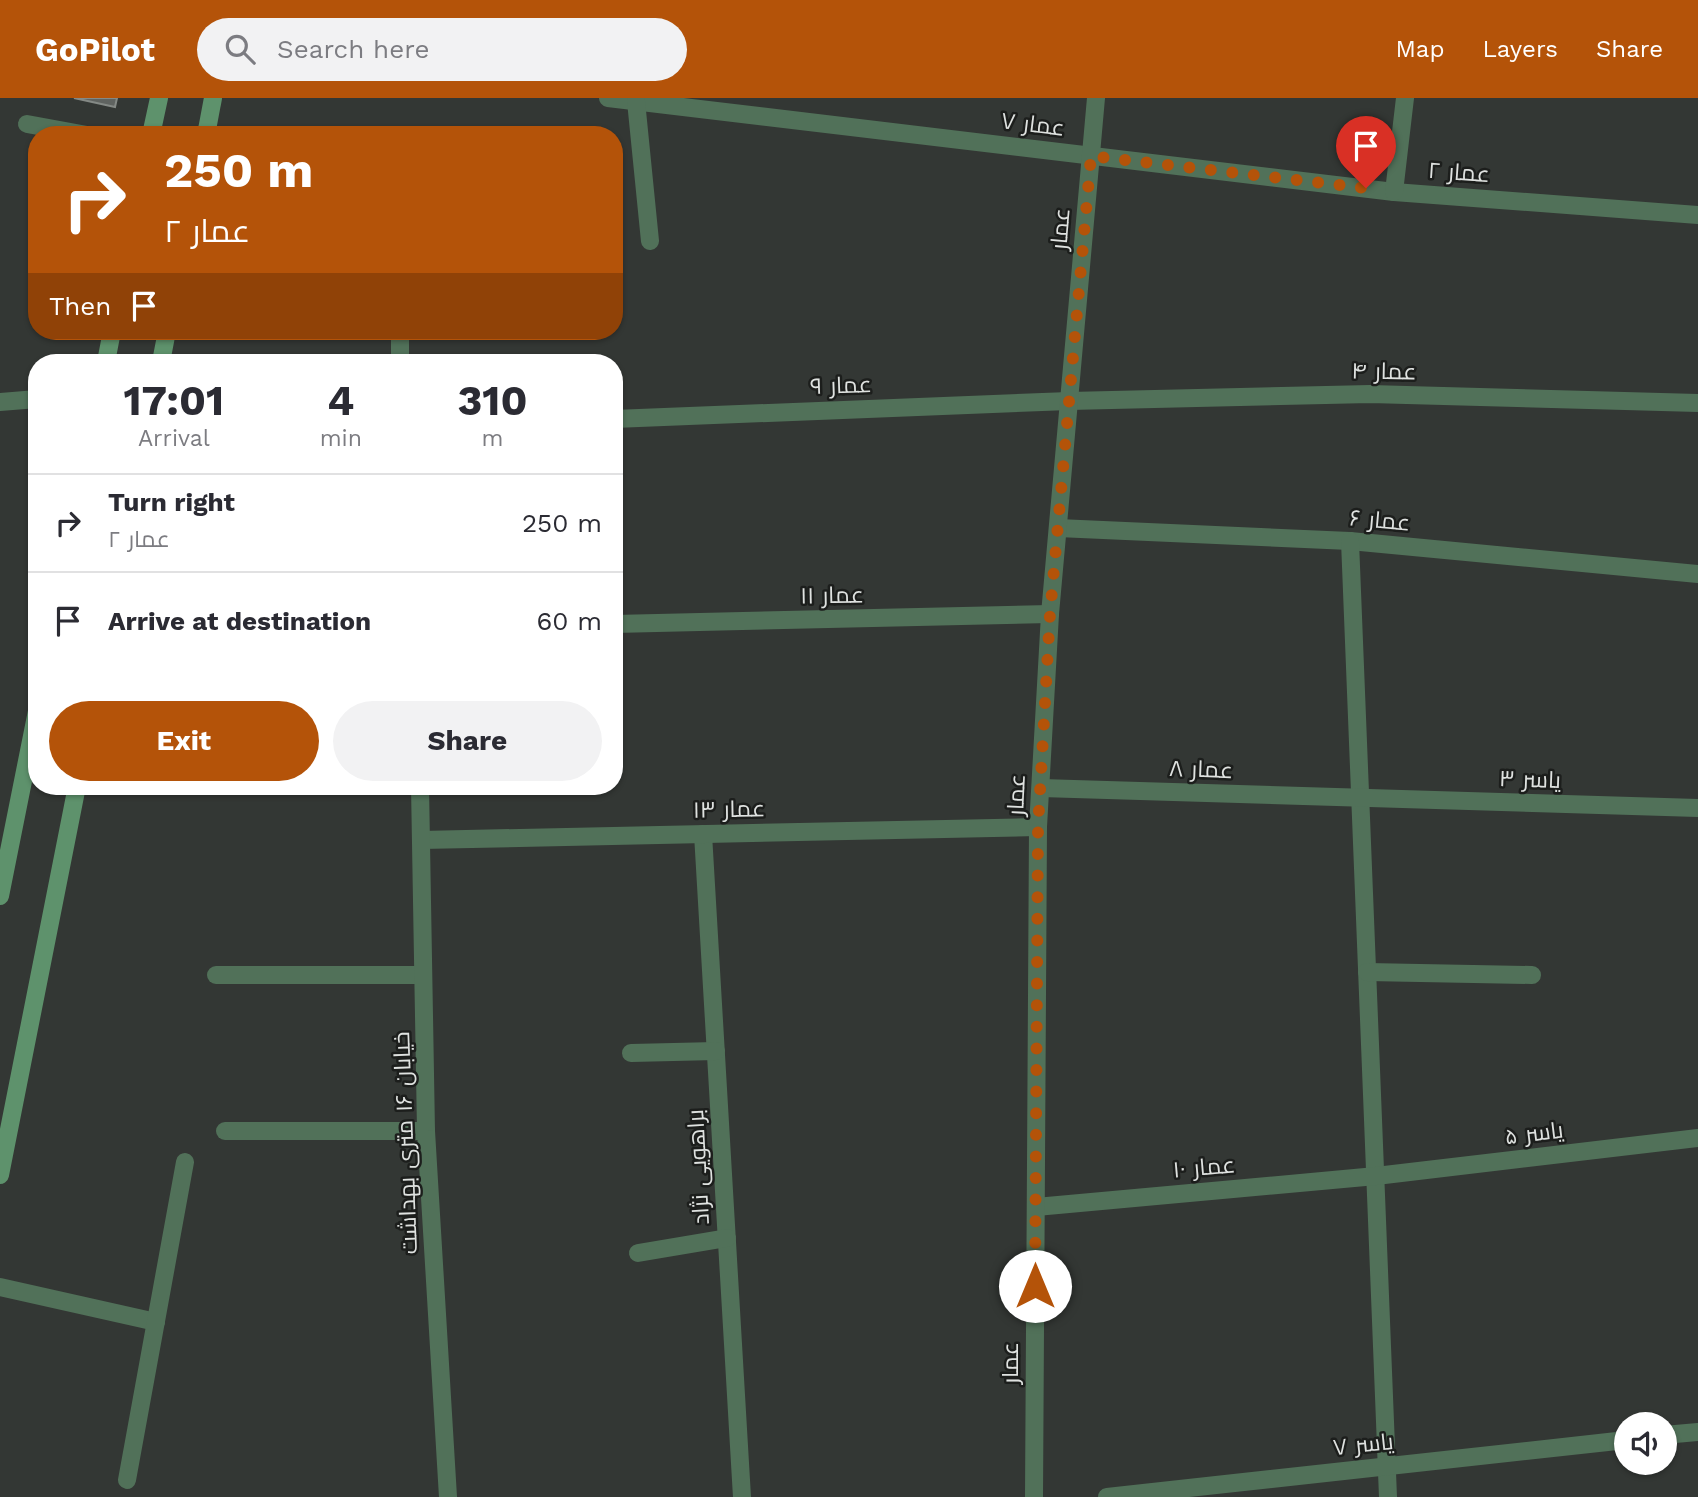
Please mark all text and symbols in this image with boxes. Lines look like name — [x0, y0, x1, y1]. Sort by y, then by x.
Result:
search box — [197, 18, 687, 81]
text: GoPilot — [35, 30, 155, 69]
icon: search — [221, 30, 259, 68]
text: Search here — [277, 34, 429, 64]
text: Map — [1396, 35, 1444, 63]
text: Layers — [1482, 35, 1558, 63]
text: Share — [1596, 35, 1663, 63]
street label: عمار ۷ — [999, 107, 1066, 142]
pin — [1336, 116, 1396, 188]
icon: arrive — [1347, 127, 1385, 165]
text: 250 m — [164, 141, 313, 199]
icon: right — [49, 154, 140, 245]
street label: عمار ۲ — [1427, 157, 1491, 188]
street label: عمار — [1045, 207, 1076, 253]
text: عمار ۲ — [164, 212, 250, 250]
icon: arrive — [125, 287, 163, 325]
text: Then — [49, 291, 111, 321]
street label: عمار ۴ — [1351, 357, 1417, 386]
street label: عمار ۹ — [810, 371, 872, 400]
text: 17:01 — [123, 376, 224, 425]
text: 4 — [327, 376, 354, 425]
text: 310 — [457, 376, 528, 425]
text: Arrival — [138, 425, 210, 452]
text: min — [320, 425, 362, 452]
text: m — [482, 425, 503, 452]
text: Turn right — [108, 487, 235, 517]
icon: right — [49, 504, 87, 542]
street label: عمار ۶ — [1348, 504, 1411, 537]
text: 250 m — [522, 508, 602, 538]
text: عمار ۲ — [108, 526, 170, 553]
street label: عمار ۱۱ — [800, 581, 864, 610]
icon: arrive — [49, 602, 87, 640]
text: Arrive at destination — [108, 606, 371, 636]
text: 60 m — [536, 606, 602, 636]
button: Exit — [49, 701, 319, 781]
button: Share — [333, 701, 602, 781]
street label: عمار ۸ — [1168, 755, 1234, 784]
street label: یاسر ۳ — [1499, 765, 1561, 794]
street label: عمار — [1002, 773, 1031, 819]
street label: عمار ۱۳ — [693, 795, 765, 824]
street label: خیابان ۱۶ متری بهداشت — [388, 1031, 423, 1255]
street label: براهویی نژاد — [682, 1109, 715, 1225]
street label: یاسر ۵ — [1503, 1117, 1565, 1150]
street label: عمار ۱۰ — [1172, 1151, 1236, 1184]
position arrow — [998, 1249, 1072, 1323]
street label: عمار — [997, 1342, 1024, 1386]
map controls — [1614, 1412, 1677, 1475]
button: sound — [1614, 1412, 1677, 1475]
street label: یاسر ۷ — [1331, 1428, 1395, 1461]

